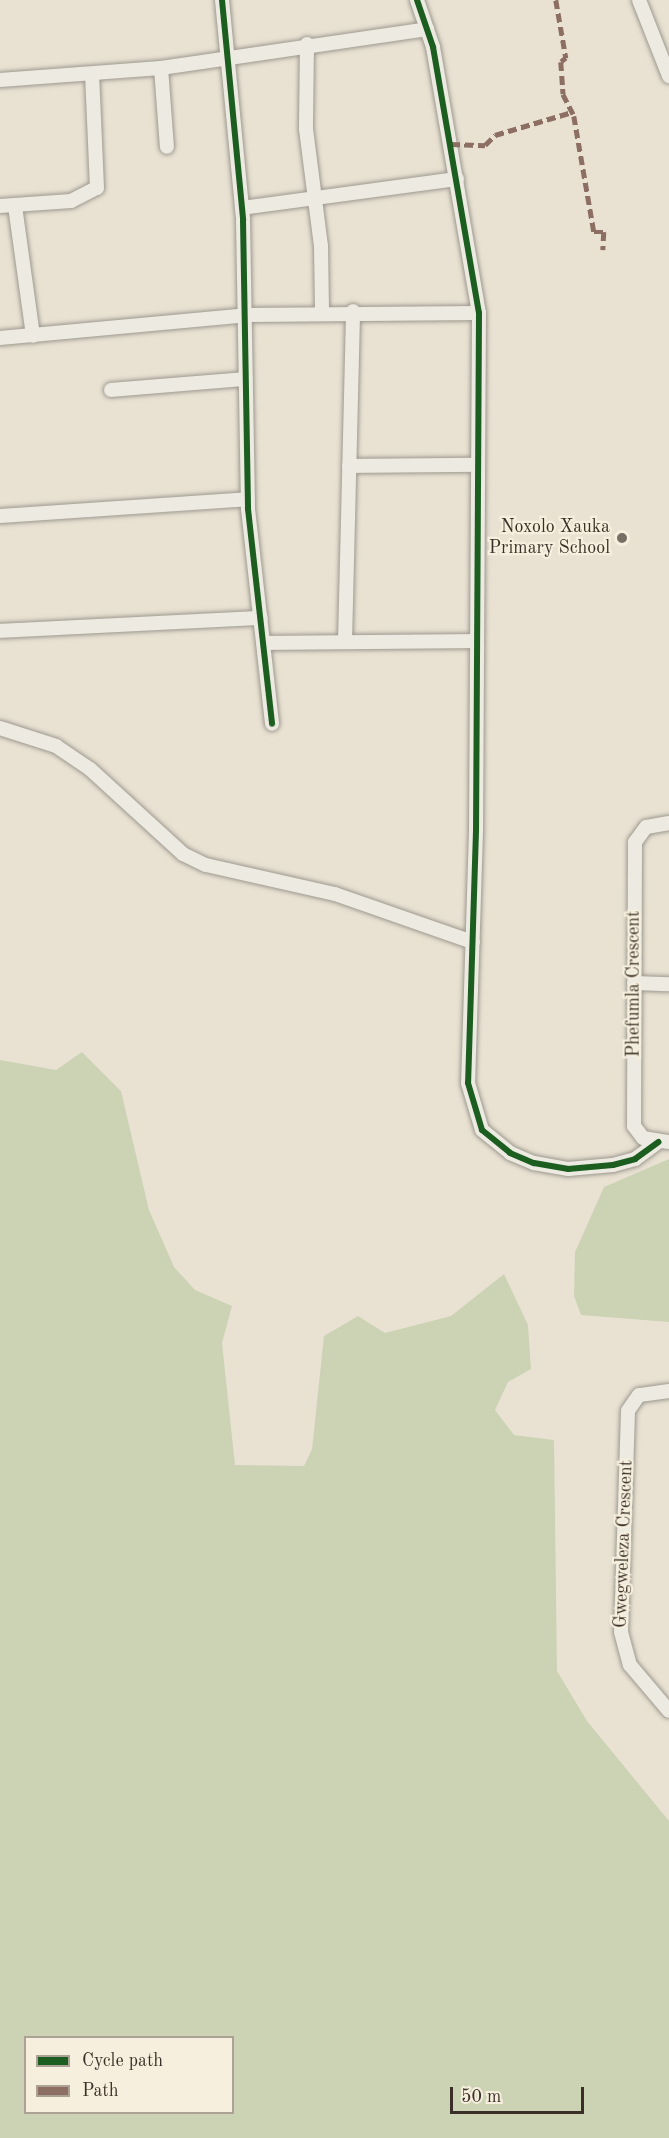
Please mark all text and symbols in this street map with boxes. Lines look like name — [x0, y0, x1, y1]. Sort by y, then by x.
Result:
place label: Noxolo Xauka Primary School — [489, 517, 610, 560]
marker: Noxolo Xauka Primary School — [615, 531, 629, 545]
street label: Phefumla Crescent — [623, 911, 645, 1057]
street label: Gwegweleza Crescent — [610, 1460, 638, 1628]
legend — [24, 2036, 234, 2114]
text: Cycle path — [82, 2052, 163, 2070]
scale bar — [453, 2075, 586, 2113]
text: Path — [82, 2082, 118, 2100]
text: 50 m — [461, 2088, 501, 2106]

